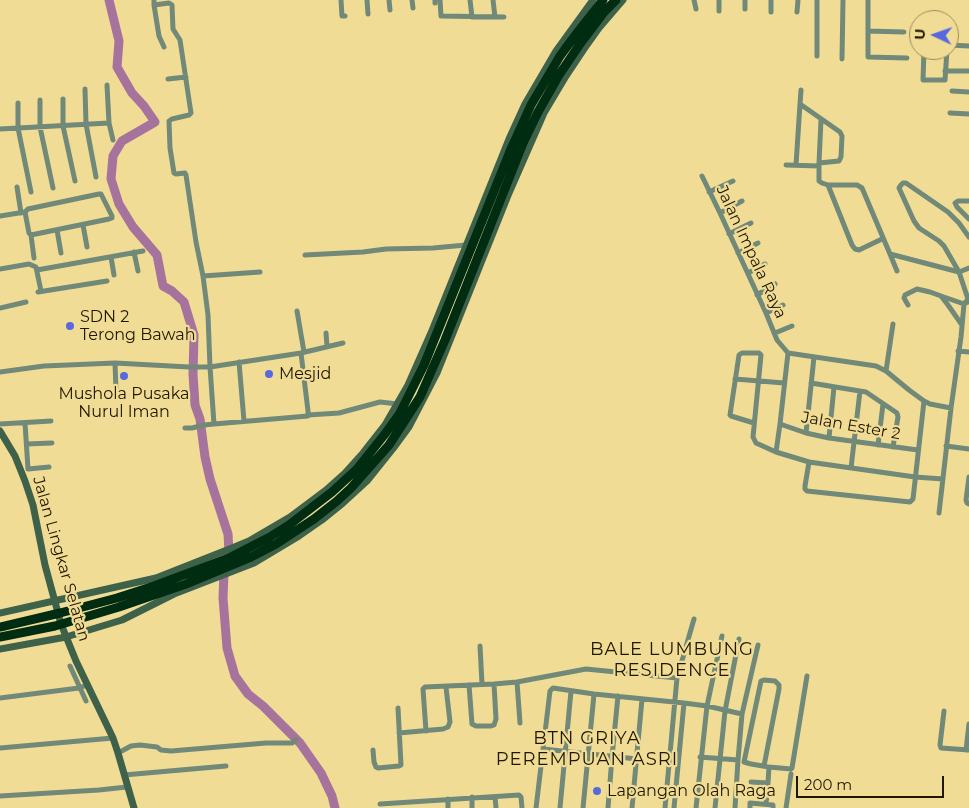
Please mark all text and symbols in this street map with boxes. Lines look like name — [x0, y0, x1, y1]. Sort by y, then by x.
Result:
north arrow — [909, 10, 959, 60]
text: U — [911, 28, 929, 40]
street label: Jalan Impala Raya — [712, 182, 790, 322]
place label: SDN 2 Terong Bawah — [80, 307, 196, 345]
marker: SDN 2 Terong Bawah — [64, 320, 76, 332]
place label: Mesjid — [279, 364, 331, 384]
marker: Mesjid — [263, 368, 275, 380]
marker: Mushola Pusaka Nurul Iman — [118, 370, 130, 382]
place label: Mushola Pusaka Nurul Iman — [59, 384, 189, 422]
street label: Jalan Ester 2 — [800, 408, 902, 444]
street label: Jalan Lingkar Selatan — [28, 474, 94, 644]
district label: BALE LUMBUNG RESIDENCE — [589, 639, 755, 682]
district label: BTN GRIYA PEREMPUAN ASRI — [494, 728, 680, 771]
scale bar — [799, 766, 946, 798]
text: 200 m — [804, 775, 852, 794]
place label: Lapangan Olah Raga — [607, 781, 776, 801]
marker: Lapangan Olah Raga — [591, 785, 603, 797]

